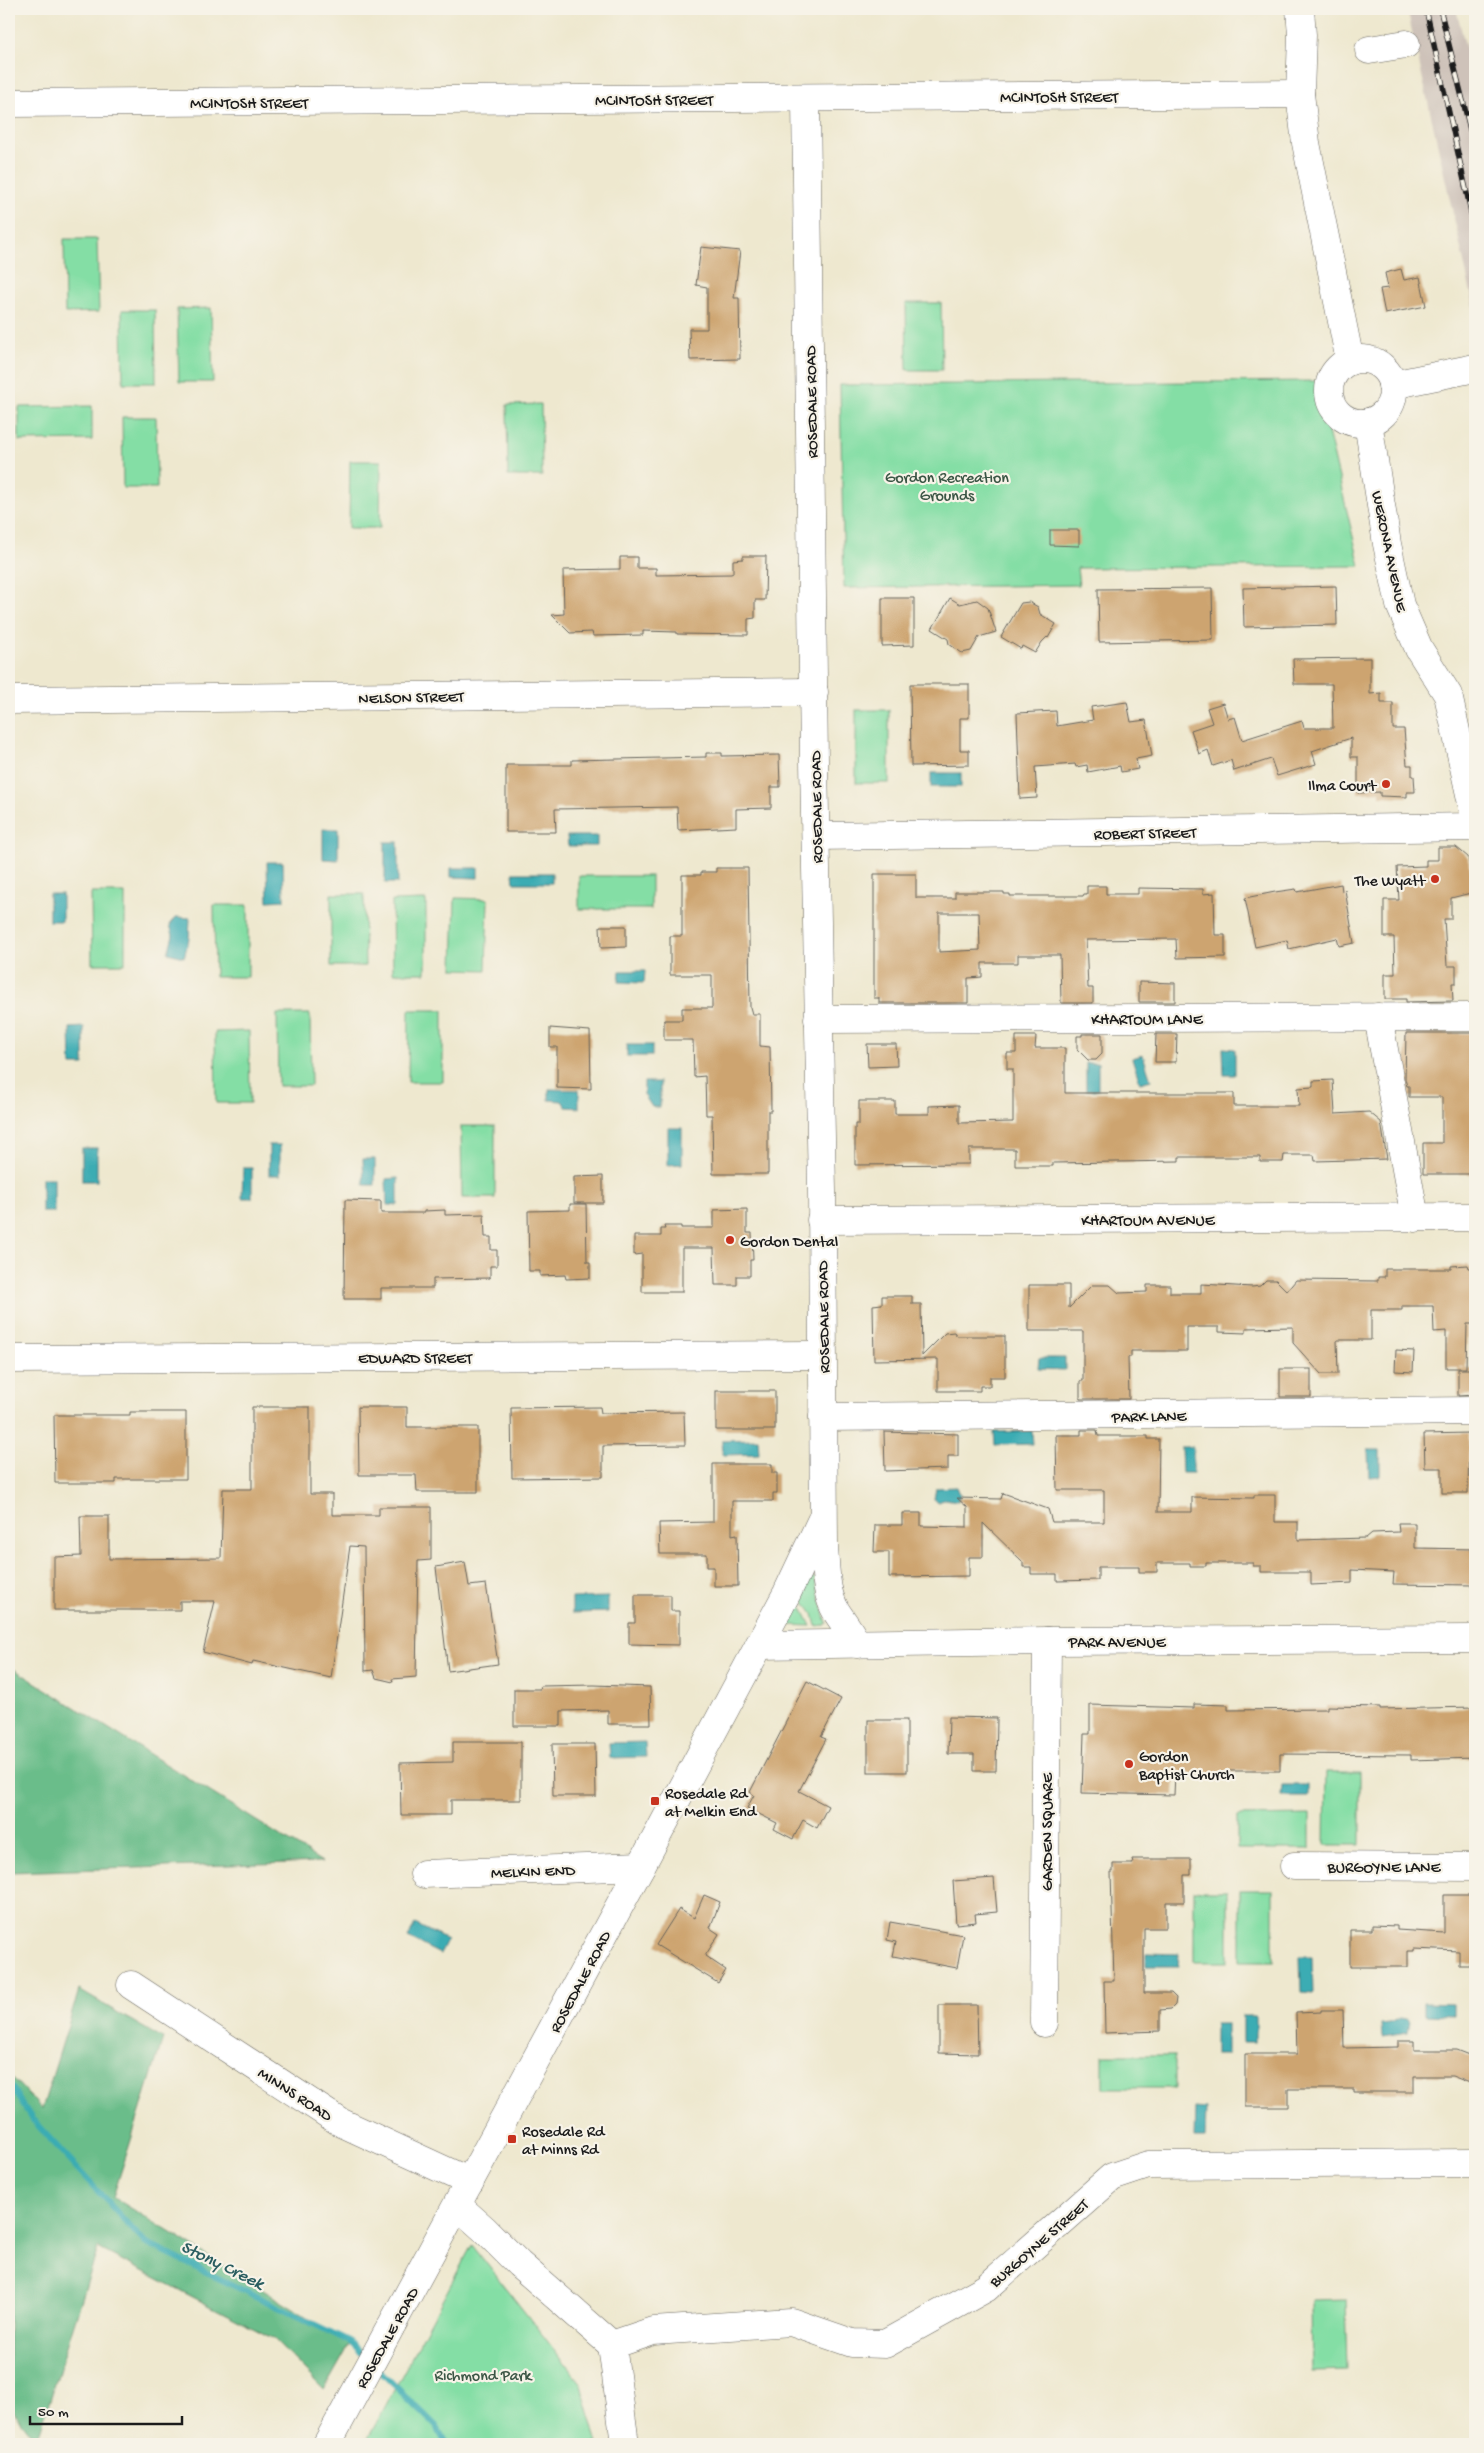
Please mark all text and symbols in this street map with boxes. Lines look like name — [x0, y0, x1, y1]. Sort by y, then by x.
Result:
street label: MCINTOSH STREET — [1000, 90, 1119, 109]
street label: MCINTOSH STREET — [595, 93, 714, 112]
street label: MCINTOSH STREET — [190, 96, 309, 115]
street label: ROSEDALE ROAD — [803, 345, 824, 458]
park label: Gordon Recreation Grounds — [885, 470, 1009, 507]
street label: WERONA AVENUE — [1365, 489, 1410, 615]
street label: NELSON STREET — [358, 689, 465, 710]
street label: ROSEDALE ROAD — [808, 750, 829, 863]
place label: Ilma Court — [1308, 778, 1377, 797]
marker: Ilma Court — [1380, 778, 1392, 790]
street label: ROBERT STREET — [1094, 825, 1197, 846]
place label: The Wyatt — [1354, 873, 1426, 892]
marker: The Wyatt — [1429, 873, 1441, 885]
street label: KHARTOUM LANE — [1091, 1012, 1204, 1031]
street label: KHARTOUM AVENUE — [1081, 1213, 1216, 1232]
marker: Gordon Dental — [724, 1234, 736, 1246]
place label: Gordon Dental — [740, 1234, 838, 1253]
street label: ROSEDALE ROAD — [815, 1260, 836, 1373]
street label: EDWARD STREET — [358, 1351, 473, 1370]
street label: PARK LANE — [1110, 1408, 1188, 1429]
street label: PARK AVENUE — [1067, 1635, 1167, 1654]
place label: Gordon Baptist Church — [1138, 1749, 1235, 1786]
marker: Gordon Baptist Church — [1123, 1758, 1135, 1770]
street label: GARDEN SQUARE — [1040, 1772, 1059, 1891]
place label: Rosedale Rd at Melkin End — [665, 1786, 758, 1823]
marker: Rosedale Rd at Melkin End — [649, 1795, 661, 1807]
street label: BURGOYNE LANE — [1327, 1860, 1441, 1879]
street label: MELKIN END — [490, 1863, 576, 1884]
street label: ROSEDALE ROAD — [547, 1928, 617, 2037]
street label: MINNS ROAD — [253, 2065, 335, 2127]
place label: Rosedale Rd at Minns Rd — [522, 2124, 606, 2161]
marker: Rosedale Rd at Minns Rd — [506, 2133, 518, 2145]
street label: BURGOYNE STREET — [986, 2196, 1094, 2294]
water label: Stony Creek — [177, 2237, 268, 2296]
street label: ROSEDALE ROAD — [353, 2284, 425, 2393]
park label: Richmond Park — [435, 2368, 533, 2387]
scale bar — [30, 2393, 182, 2425]
text: 50 m — [38, 2404, 69, 2422]

